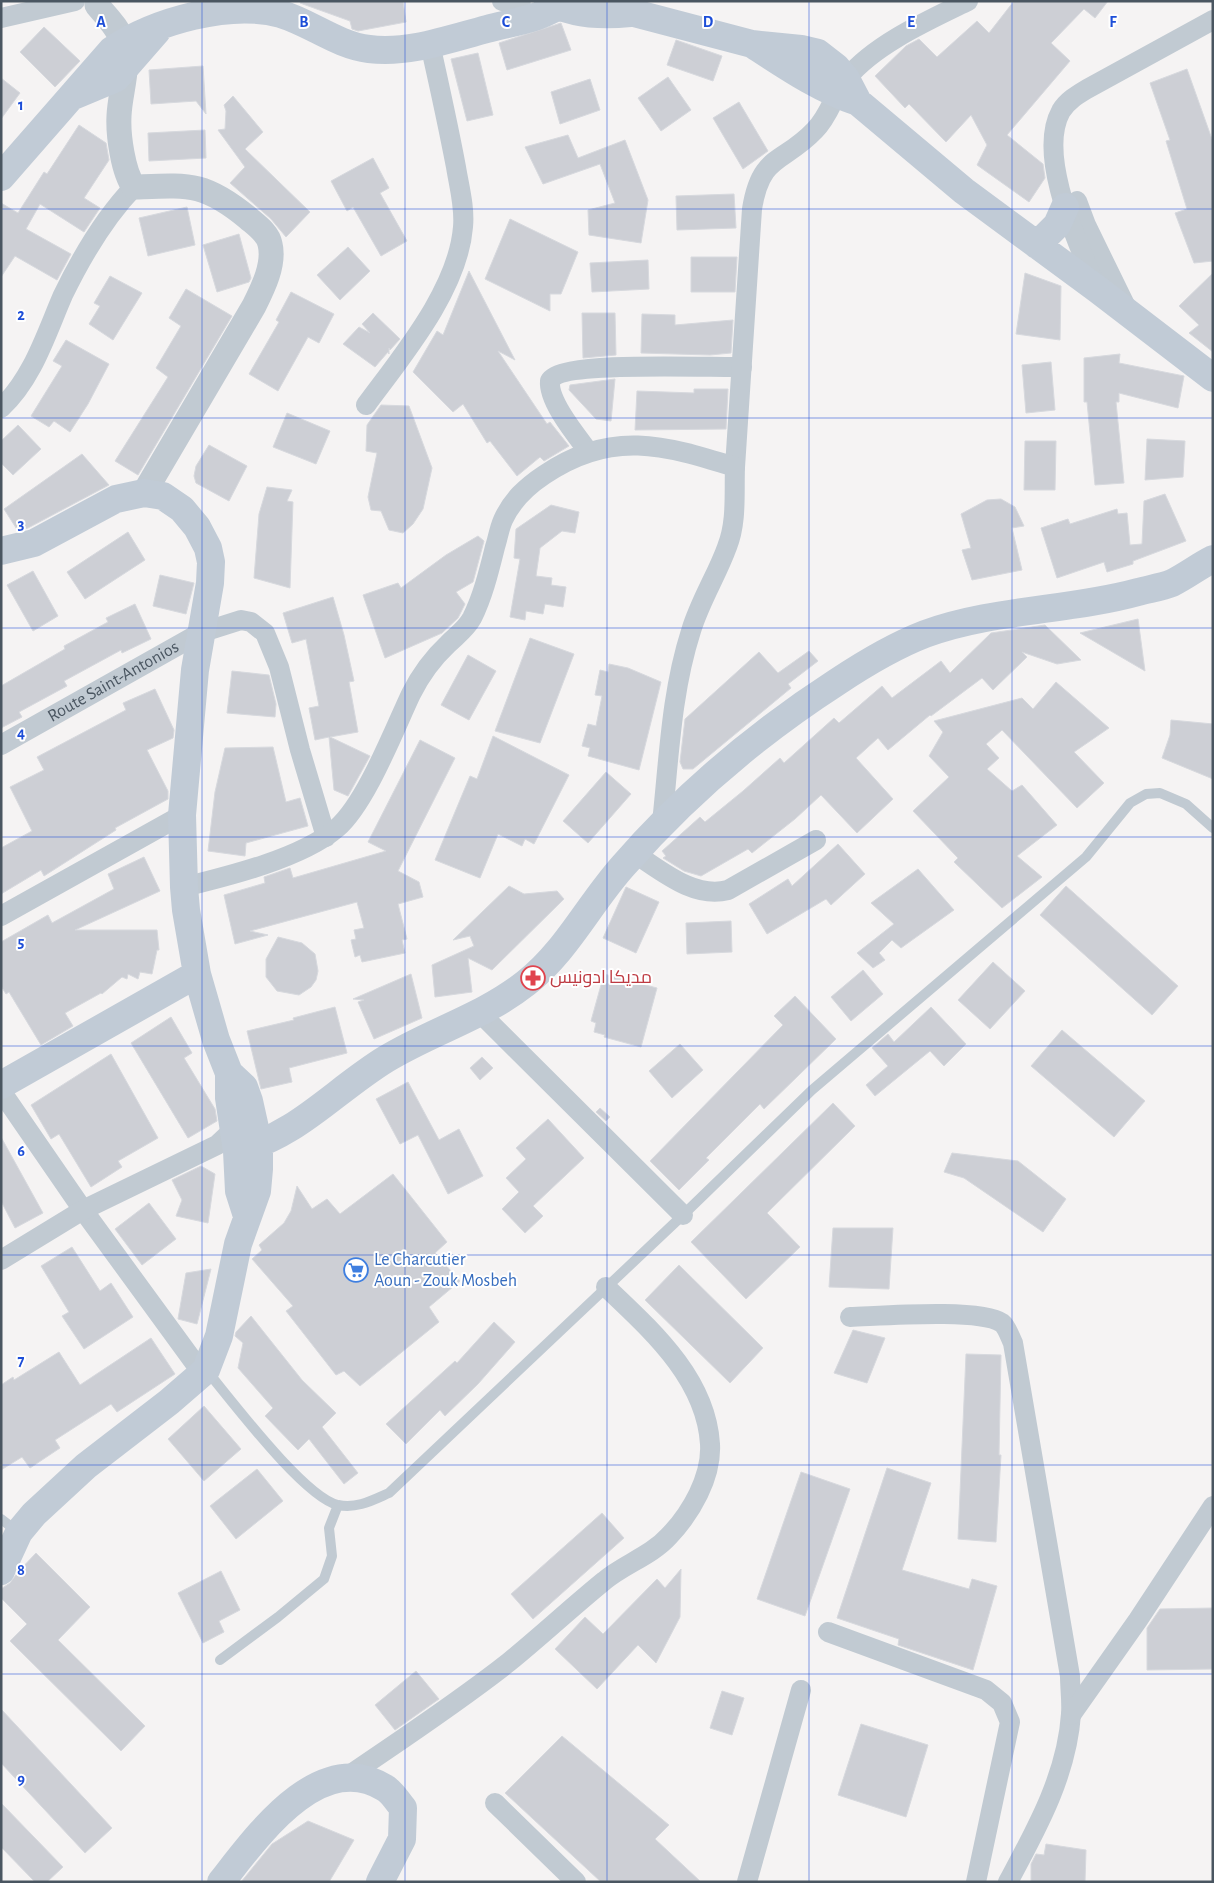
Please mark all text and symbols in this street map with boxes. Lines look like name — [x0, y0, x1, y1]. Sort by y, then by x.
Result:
text: A — [96, 14, 106, 30]
text: B — [299, 14, 309, 30]
text: C — [502, 14, 511, 30]
text: D — [703, 14, 714, 30]
text: E — [907, 14, 915, 30]
text: F — [1109, 14, 1117, 30]
text: 1 — [18, 97, 24, 113]
text: 2 — [17, 307, 25, 323]
text: 3 — [18, 516, 25, 532]
street label: Route Saint-Antonios — [45, 638, 182, 726]
text: 4 — [17, 725, 25, 741]
text: 5 — [18, 934, 25, 950]
pharmacy icon: مديكا ادونيس — [520, 965, 546, 991]
place label: مديكا ادونيس — [550, 969, 652, 988]
text: 6 — [17, 1143, 25, 1159]
place label: Le Charcutier Aoun - Zouk Mosbeh — [374, 1251, 517, 1290]
supermarket icon: Le Charcutier Aoun - Zouk Mosbeh — [343, 1257, 369, 1283]
text: 7 — [18, 1353, 25, 1369]
text: 8 — [17, 1562, 25, 1578]
text: 9 — [17, 1771, 25, 1787]

